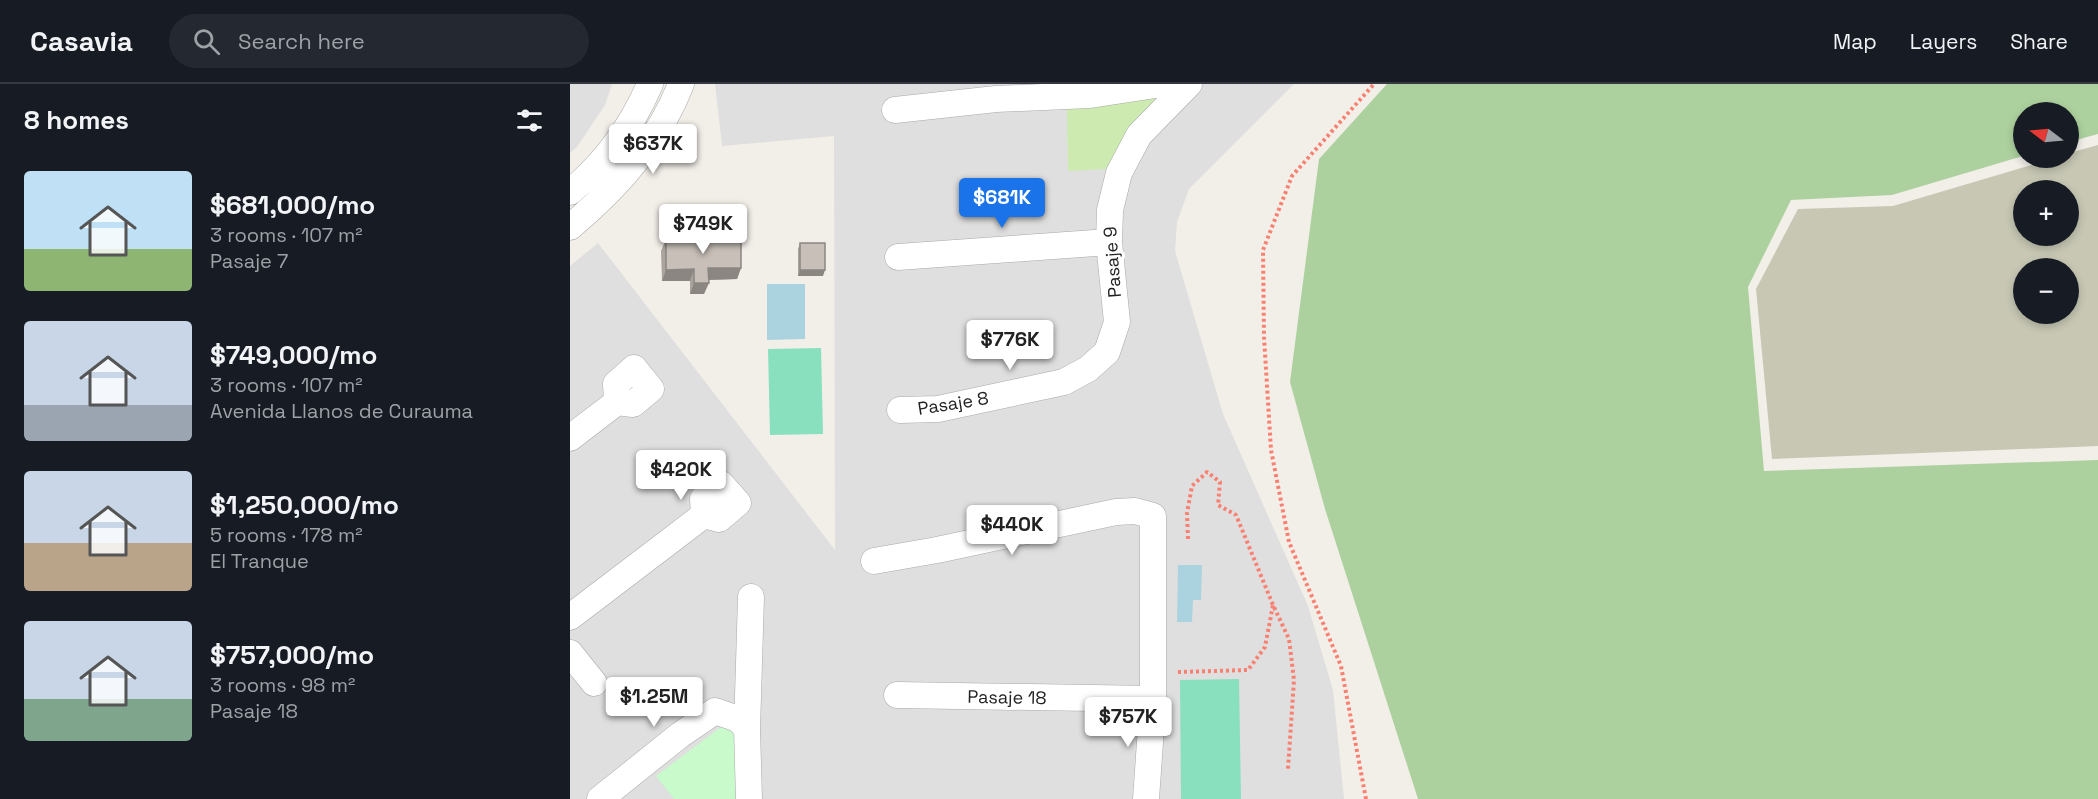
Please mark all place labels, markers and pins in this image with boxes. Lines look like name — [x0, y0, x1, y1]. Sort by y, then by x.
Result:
pin: $637K — [611, 124, 695, 175]
pin: $681K — [960, 178, 1044, 229]
pin: $749K — [661, 204, 745, 255]
pin: $776K — [968, 320, 1052, 371]
pin: $420K — [639, 450, 723, 501]
pin: $440K — [970, 505, 1054, 556]
pin: $1.25M — [605, 677, 703, 728]
pin: $757K — [1086, 697, 1170, 748]

